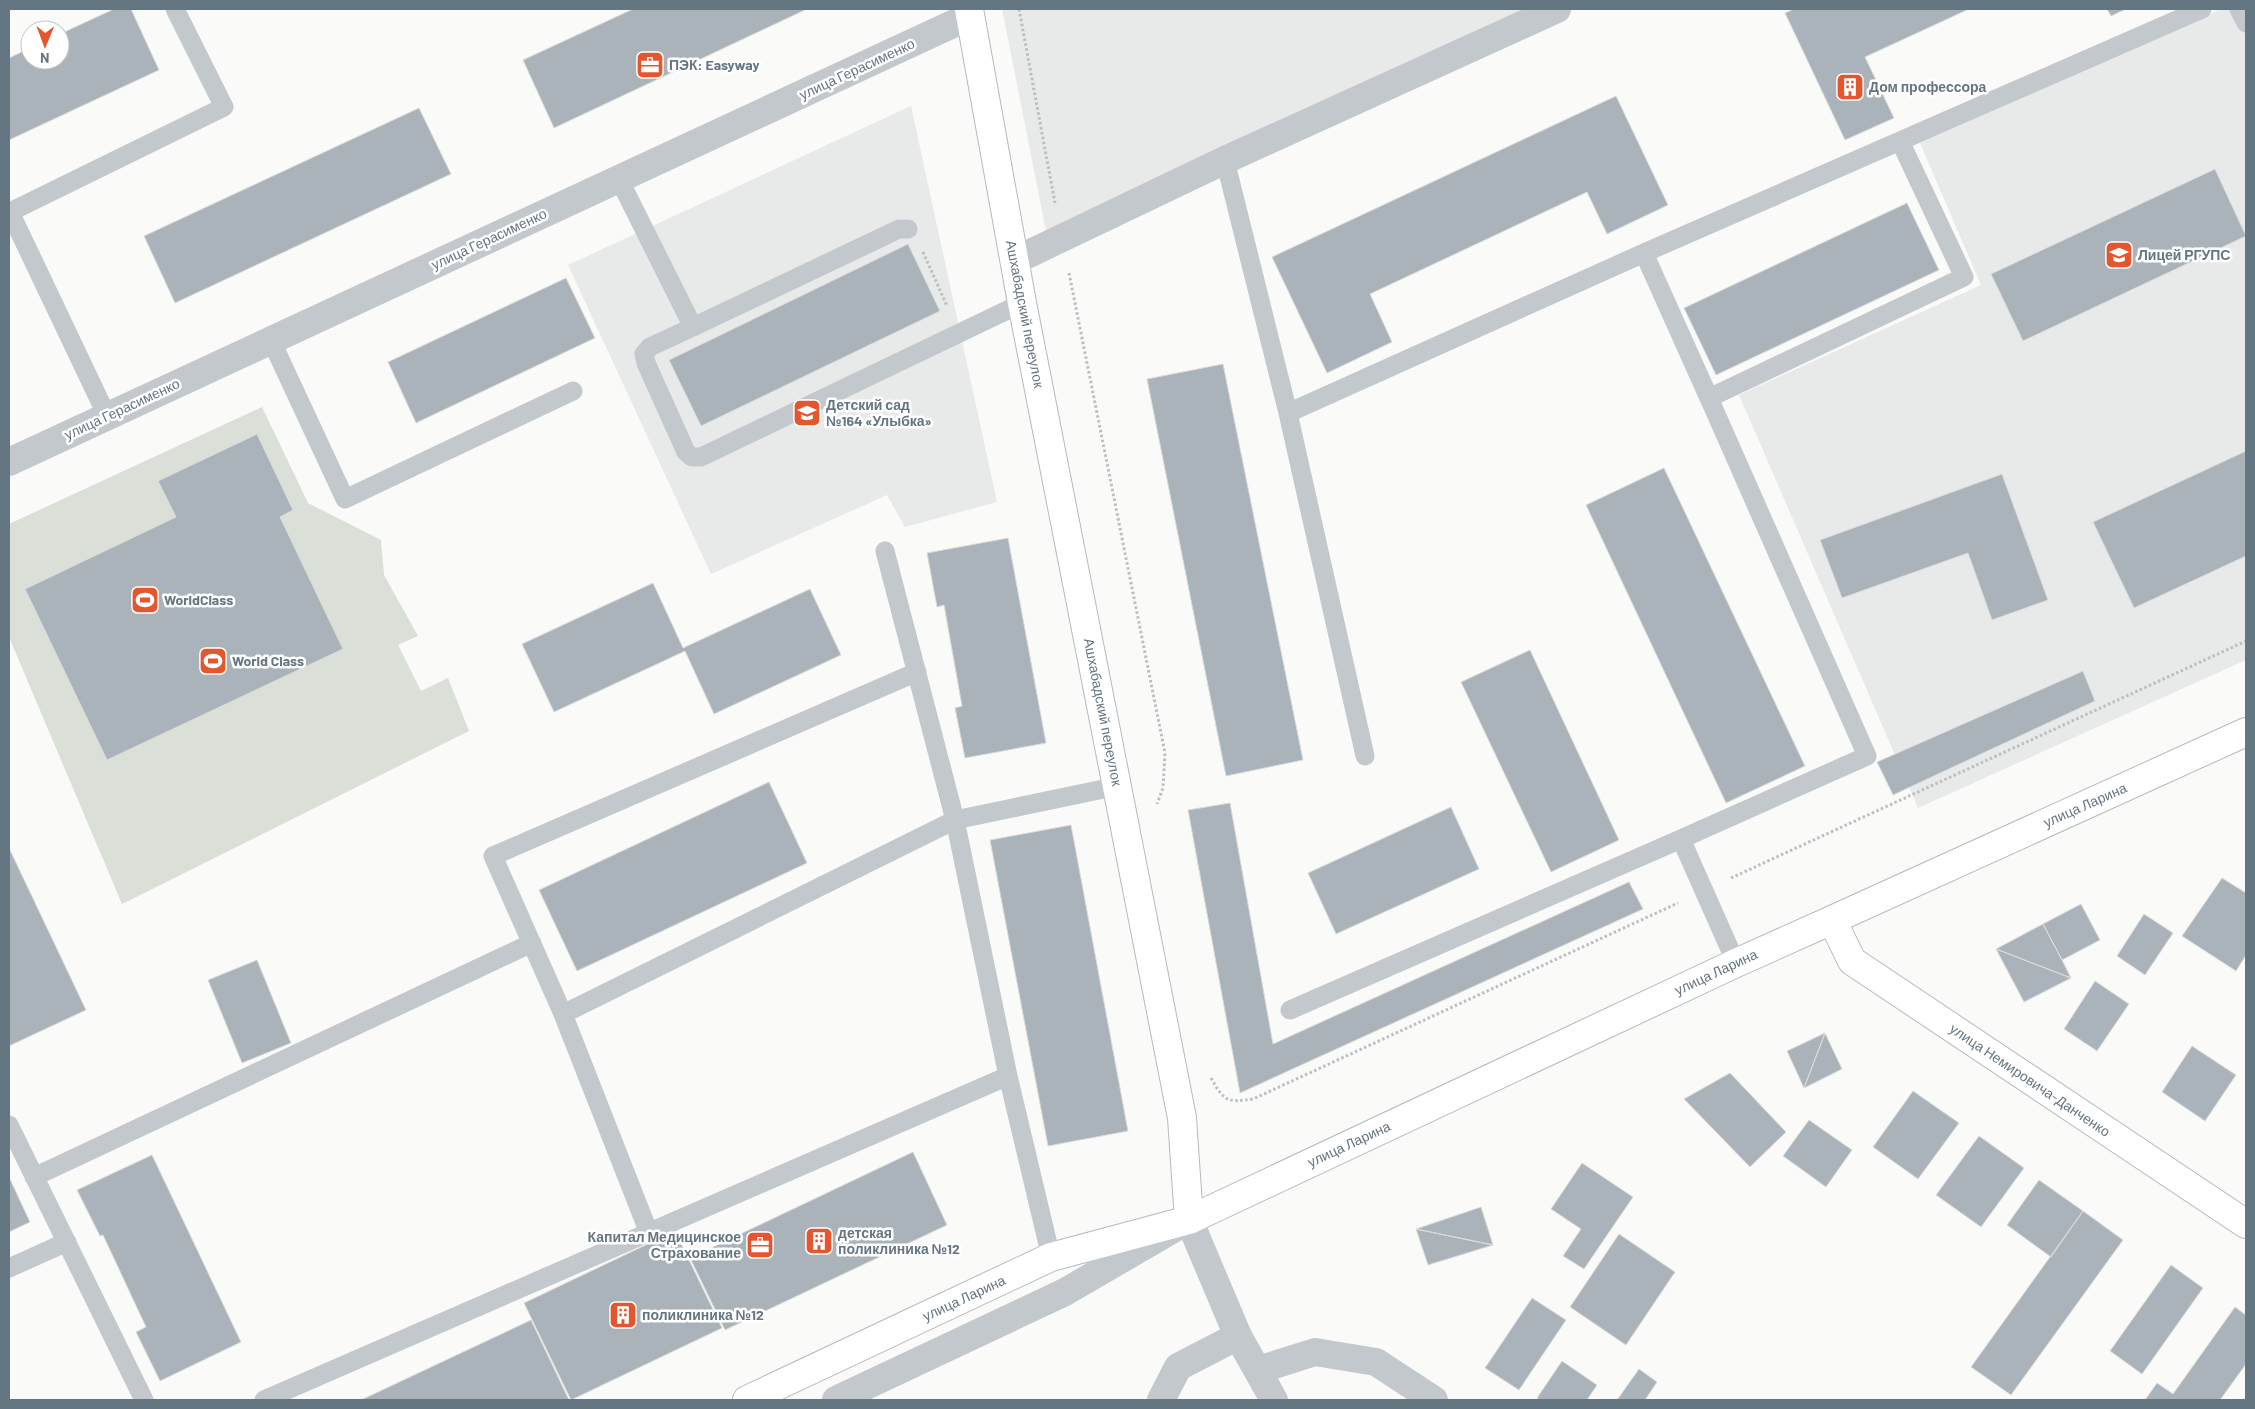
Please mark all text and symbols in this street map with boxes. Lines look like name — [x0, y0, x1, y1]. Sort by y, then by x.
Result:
north arrow — [20, 20, 70, 70]
street label: улица Герасименко — [796, 34, 917, 103]
text: N — [40, 50, 50, 67]
office icon: ПЭК: Easyway — [635, 50, 665, 80]
place label: ПЭК: Easyway — [669, 56, 759, 73]
building icon: Дом профессора — [1835, 72, 1865, 102]
place label: Дом профессора — [1869, 78, 1987, 95]
street label: улица Герасименко — [428, 204, 549, 273]
street label: Ашхабадский переулок — [1003, 239, 1048, 390]
school or university icon: Лицей РГУПС — [2104, 240, 2134, 270]
place label: Лицей РГУПС — [2138, 246, 2230, 263]
street label: улица Герасименко — [61, 374, 182, 443]
place label: Детский сад №164 «Улыбка» — [826, 396, 932, 429]
school or university icon: Детский сад №164 «Улыбка» — [792, 398, 822, 428]
sports icon: WorldClass — [130, 585, 160, 615]
place label: WorldClass — [164, 591, 233, 608]
street label: Ашхабадский переулок — [1081, 637, 1126, 788]
sports icon: World Class — [198, 646, 228, 676]
place label: World Class — [232, 652, 304, 669]
street label: улица Ларина — [2041, 779, 2129, 830]
street label: улица Ларина — [1672, 945, 1760, 998]
street label: улица Немировича-Данченко — [1947, 1019, 2114, 1140]
street label: улица Ларина — [1305, 1117, 1393, 1170]
place label: детская поликлиника №12 — [838, 1224, 960, 1257]
building icon: детская поликлиника №12 — [804, 1226, 834, 1256]
place label: Капитал Медицинское Страхование — [588, 1228, 741, 1261]
office icon: Капитал Медицинское Страхование — [745, 1230, 775, 1260]
street label: улица Ларина — [920, 1271, 1008, 1324]
building icon: поликлиника №12 — [608, 1300, 638, 1330]
place label: поликлиника №12 — [642, 1306, 764, 1323]

